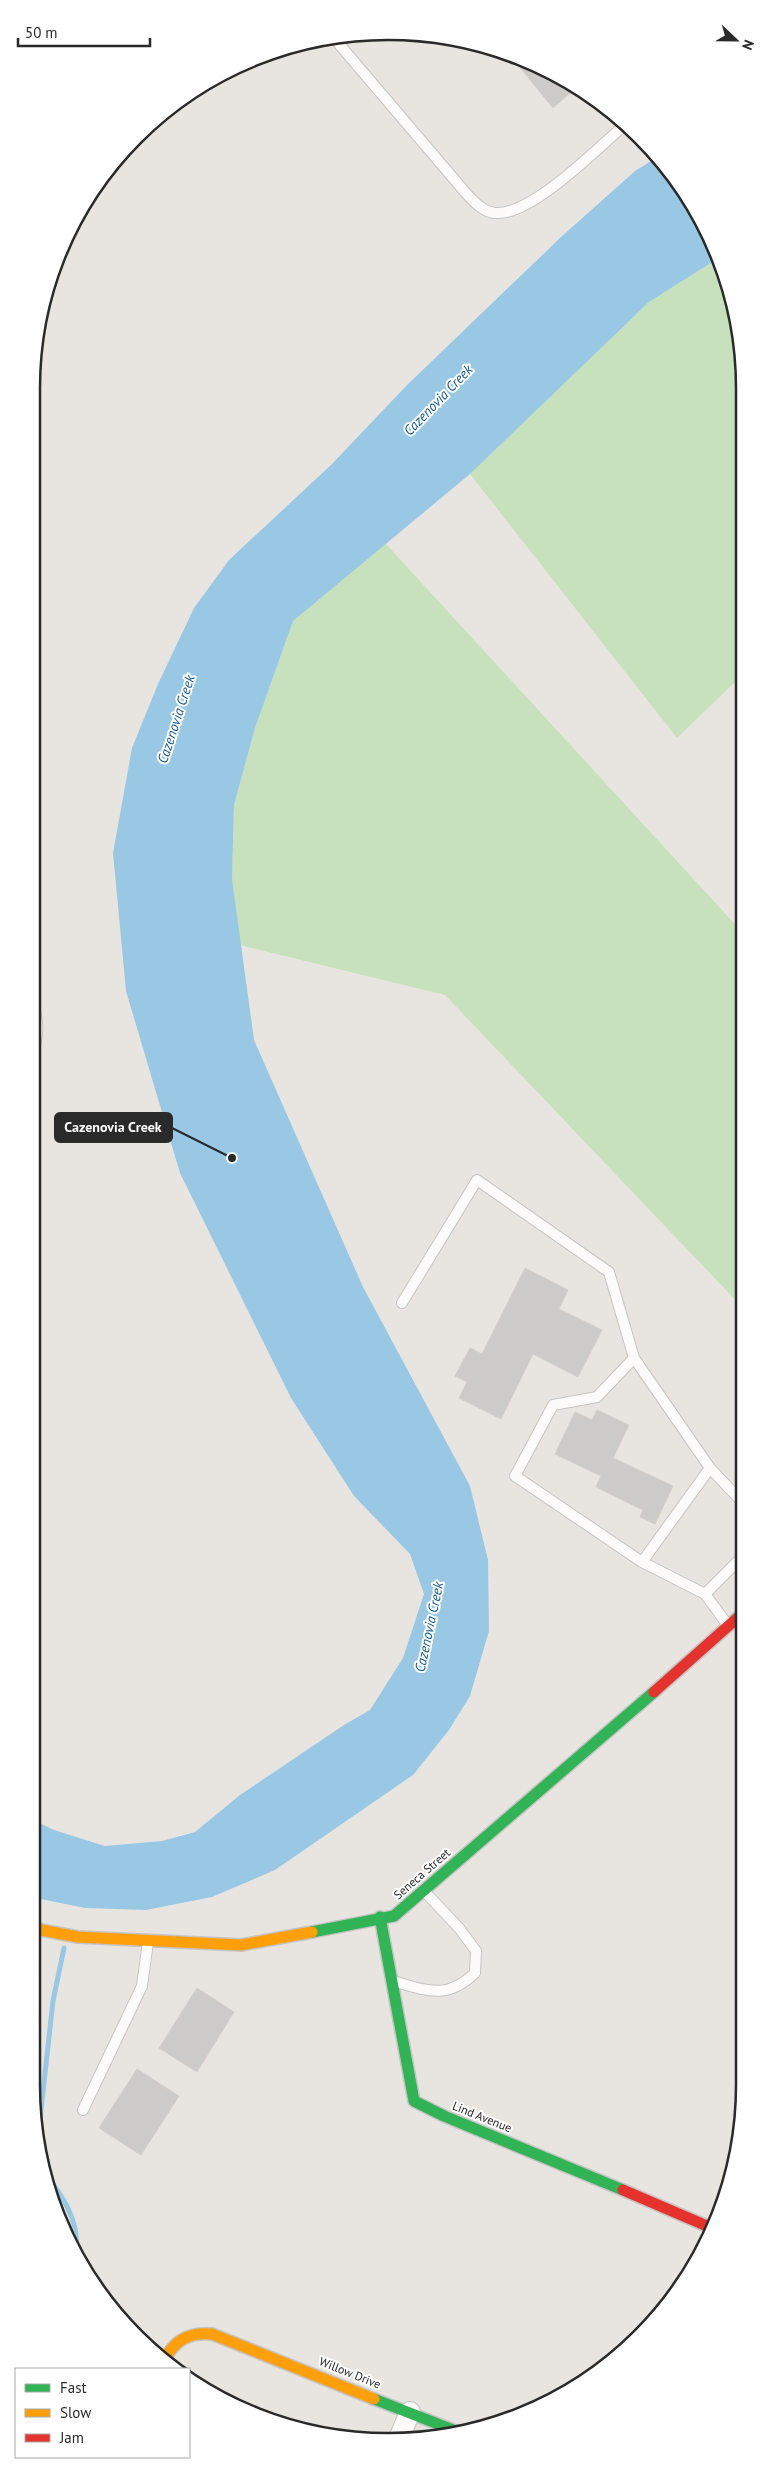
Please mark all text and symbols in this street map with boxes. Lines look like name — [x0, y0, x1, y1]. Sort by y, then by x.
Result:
scale bar — [18, 15, 150, 47]
north arrow — [711, 15, 761, 65]
text: 50 m — [25, 23, 58, 42]
text: N — [738, 37, 758, 53]
water label: Cazenovia Creek — [400, 360, 477, 439]
water label: Cazenovia Creek — [153, 672, 199, 765]
callout: Cazenovia Creek — [55, 1113, 172, 1142]
text: Cazenovia Creek — [64, 1118, 162, 1136]
water label: Cazenovia Creek — [411, 1580, 447, 1674]
street label: Seneca Street — [390, 1845, 453, 1902]
street label: Lind Avenue — [450, 2098, 514, 2135]
street label: Willow Drive — [317, 2353, 383, 2392]
legend — [15, 2368, 190, 2458]
text: Fast — [60, 2378, 87, 2397]
text: Slow — [60, 2403, 91, 2422]
text: Jam — [59, 2428, 84, 2447]

